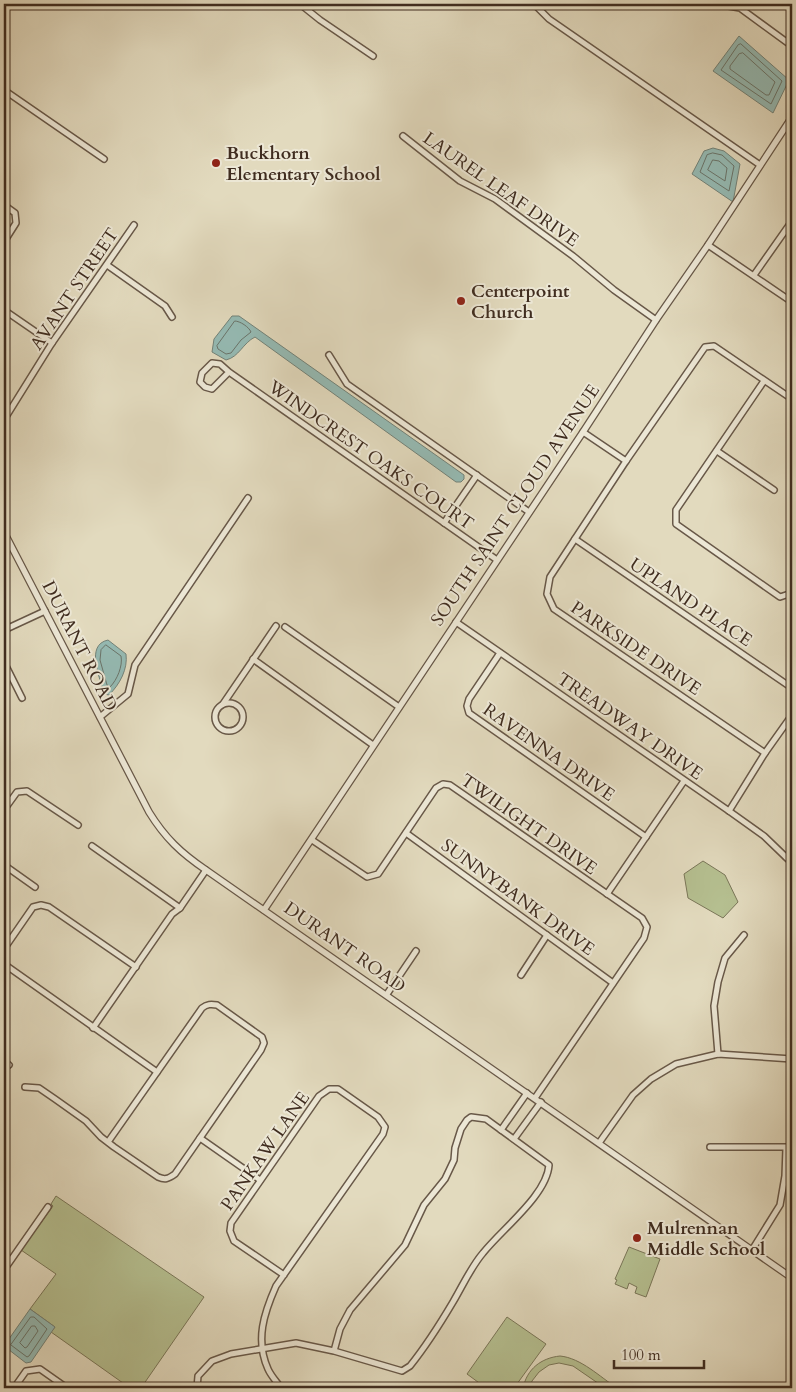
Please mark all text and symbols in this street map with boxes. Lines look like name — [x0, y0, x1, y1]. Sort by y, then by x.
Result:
street label: LAUREL LEAF DRIVE — [418, 126, 584, 253]
place label: Buckhorn Elementary School — [226, 141, 380, 187]
marker: Buckhorn Elementary School — [210, 157, 222, 169]
street label: AVANT STREET — [24, 223, 125, 355]
place label: Centerpoint Church — [471, 279, 570, 325]
marker: Centerpoint Church — [455, 295, 467, 307]
street label: WINDCREST OAKS COURT — [262, 374, 479, 536]
street label: SOUTH SAINT CLOUD AVENUE — [425, 380, 606, 631]
street label: UPLAND PLACE — [624, 552, 757, 653]
street label: DURANT ROAD — [36, 577, 123, 716]
street label: PARKSIDE DRIVE — [565, 595, 706, 701]
street label: TREADWAY DRIVE — [552, 667, 708, 786]
street label: RAVENNA DRIVE — [478, 698, 620, 807]
street label: TWILIGHT DRIVE — [456, 768, 602, 881]
street label: SUNNYBANK DRIVE — [436, 833, 600, 962]
street label: DURANT ROAD — [279, 896, 411, 999]
street label: PANKAW LANE — [215, 1087, 316, 1216]
place label: Mulrennan Middle School — [647, 1216, 765, 1262]
marker: Mulrennan Middle School — [631, 1232, 643, 1244]
scale bar — [614, 1337, 704, 1369]
text: 100 m — [621, 1345, 661, 1365]

